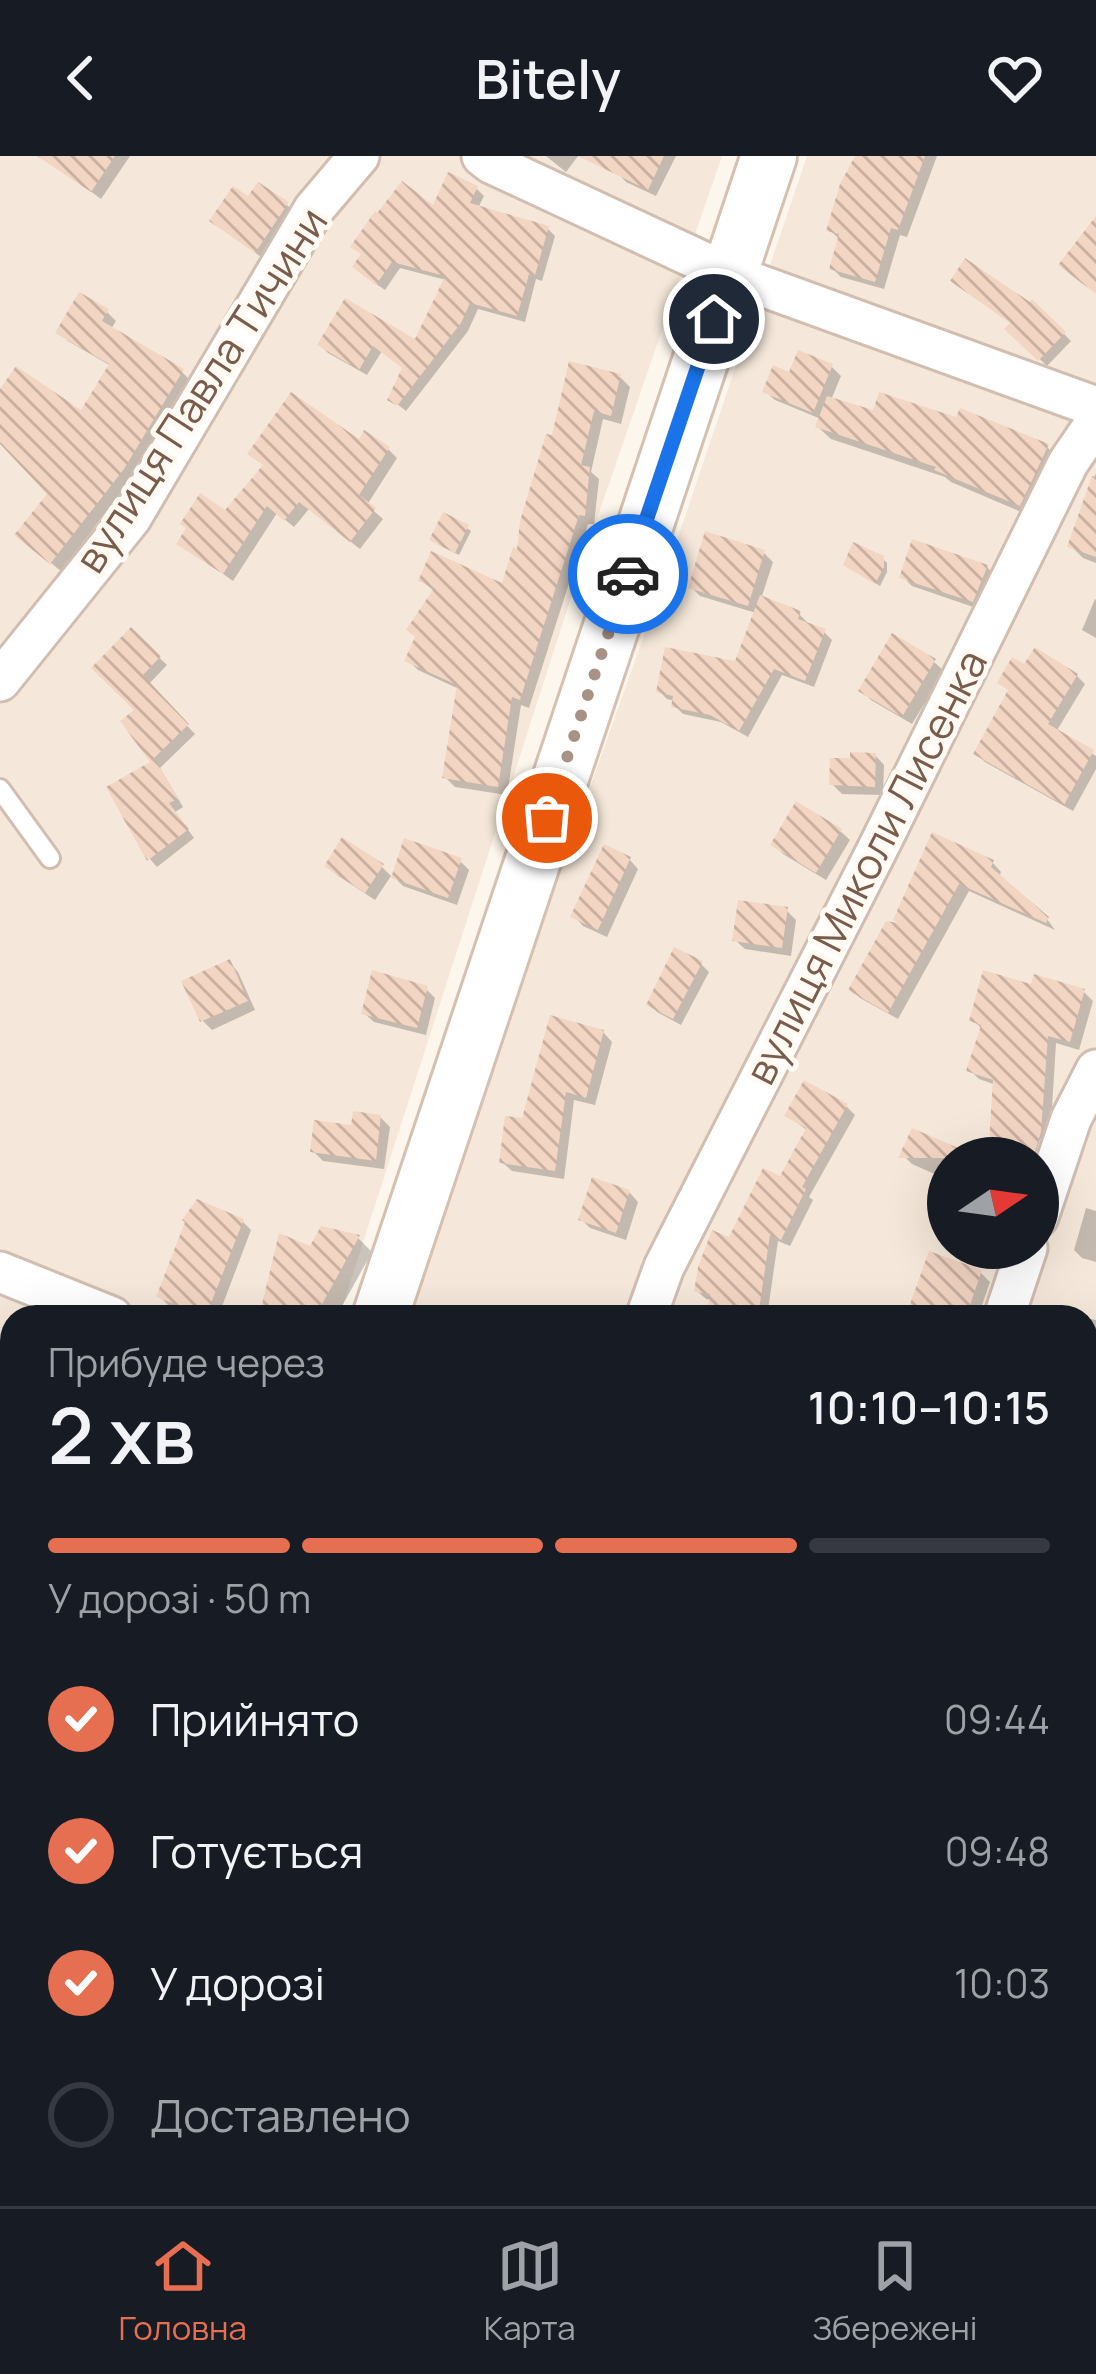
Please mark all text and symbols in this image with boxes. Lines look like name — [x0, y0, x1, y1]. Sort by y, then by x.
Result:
text: Bitely — [475, 41, 621, 115]
icon: back — [48, 45, 114, 111]
icon: heart — [982, 45, 1048, 111]
street label: вулиця Павла Тичини — [60, 196, 340, 583]
pin — [663, 268, 765, 370]
icon: home — [681, 286, 747, 352]
courier — [568, 514, 688, 634]
icon: car — [595, 541, 661, 607]
street label: вулиця Миколи Лисенка — [730, 639, 1000, 1094]
pin — [496, 767, 598, 869]
icon: bag — [514, 785, 580, 851]
north arrow — [927, 1137, 1059, 1269]
map controls — [927, 1137, 1059, 1269]
text: Прибуде через — [48, 1335, 325, 1389]
text: 10:10–10:15 — [808, 1376, 1050, 1438]
text: 2 хв — [48, 1381, 195, 1487]
text: У дорозі · 50 m — [48, 1571, 311, 1625]
icon: check — [48, 1686, 114, 1752]
text: Прийнято — [150, 1688, 359, 1750]
text: 09:44 — [944, 1692, 1050, 1746]
icon: check — [48, 1818, 114, 1884]
text: Готується — [150, 1820, 363, 1882]
text: 09:48 — [945, 1824, 1050, 1878]
icon: check — [48, 1950, 114, 2016]
text: У дорозі — [150, 1952, 325, 2014]
text: 10:03 — [954, 1956, 1050, 2010]
text: Доставлено — [150, 2084, 411, 2146]
tab: Головна — [118, 2233, 247, 2350]
tab: Карта — [484, 2233, 575, 2350]
tab: Збережені — [812, 2233, 978, 2350]

